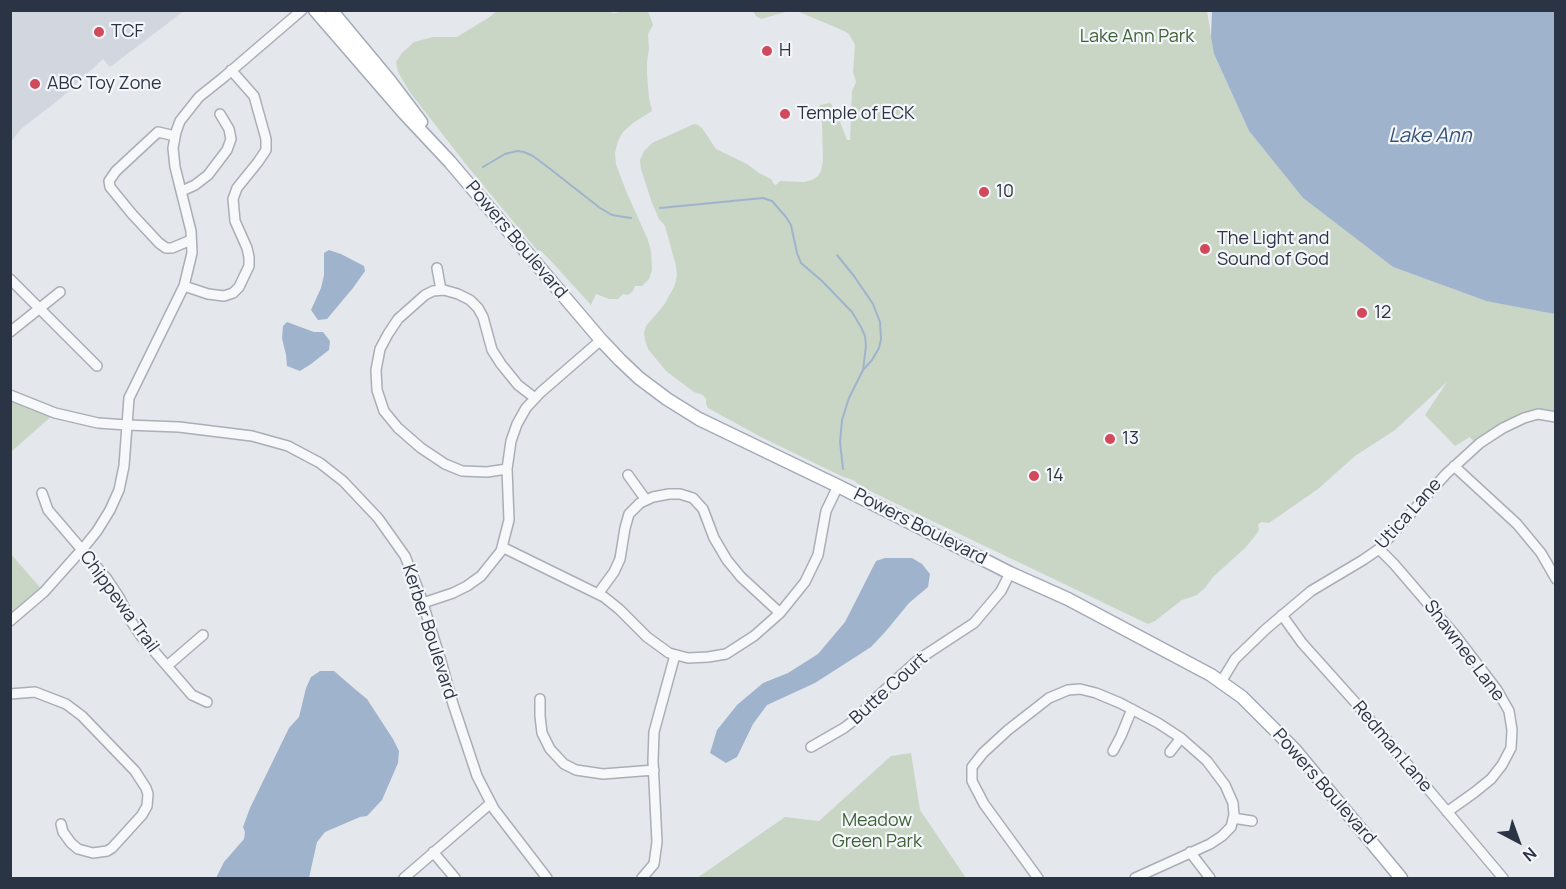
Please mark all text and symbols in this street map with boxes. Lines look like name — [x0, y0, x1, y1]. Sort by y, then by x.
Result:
place label: TCF — [111, 21, 144, 43]
marker: TCF — [92, 25, 106, 39]
park label: Lake Ann Park — [1080, 26, 1194, 48]
place label: H — [779, 40, 791, 62]
marker: H — [760, 44, 774, 58]
place label: ABC Toy Zone — [47, 73, 161, 95]
marker: ABC Toy Zone — [28, 77, 42, 91]
place label: Temple of ECK — [797, 103, 915, 125]
marker: Temple of ECK — [778, 107, 792, 121]
water label: Lake Ann — [1388, 124, 1472, 148]
street label: Powers Boulevard — [461, 177, 571, 303]
place label: 10 — [996, 181, 1014, 203]
marker: 10 — [977, 185, 991, 199]
place label: The Light and Sound of God — [1217, 228, 1329, 270]
marker: The Light and Sound of God — [1198, 242, 1212, 256]
place label: 12 — [1374, 302, 1391, 324]
marker: 12 — [1355, 306, 1369, 320]
place label: 13 — [1122, 428, 1139, 450]
marker: 13 — [1103, 432, 1117, 446]
place label: 14 — [1046, 465, 1064, 487]
marker: 14 — [1027, 469, 1041, 483]
street label: Utica Lane — [1372, 474, 1446, 554]
street label: Powers Boulevard — [850, 484, 990, 570]
street label: Chippewa Trail — [75, 547, 163, 657]
street label: Kerber Boulevard — [397, 562, 461, 702]
street label: Shawnee Lane — [1419, 596, 1509, 706]
street label: Butte Court — [846, 648, 932, 730]
street label: Redman Lane — [1348, 697, 1436, 797]
street label: Powers Boulevard — [1268, 725, 1380, 849]
park label: Meadow Green Park — [832, 810, 922, 852]
north arrow — [1488, 811, 1548, 871]
text: N — [1518, 843, 1541, 867]

